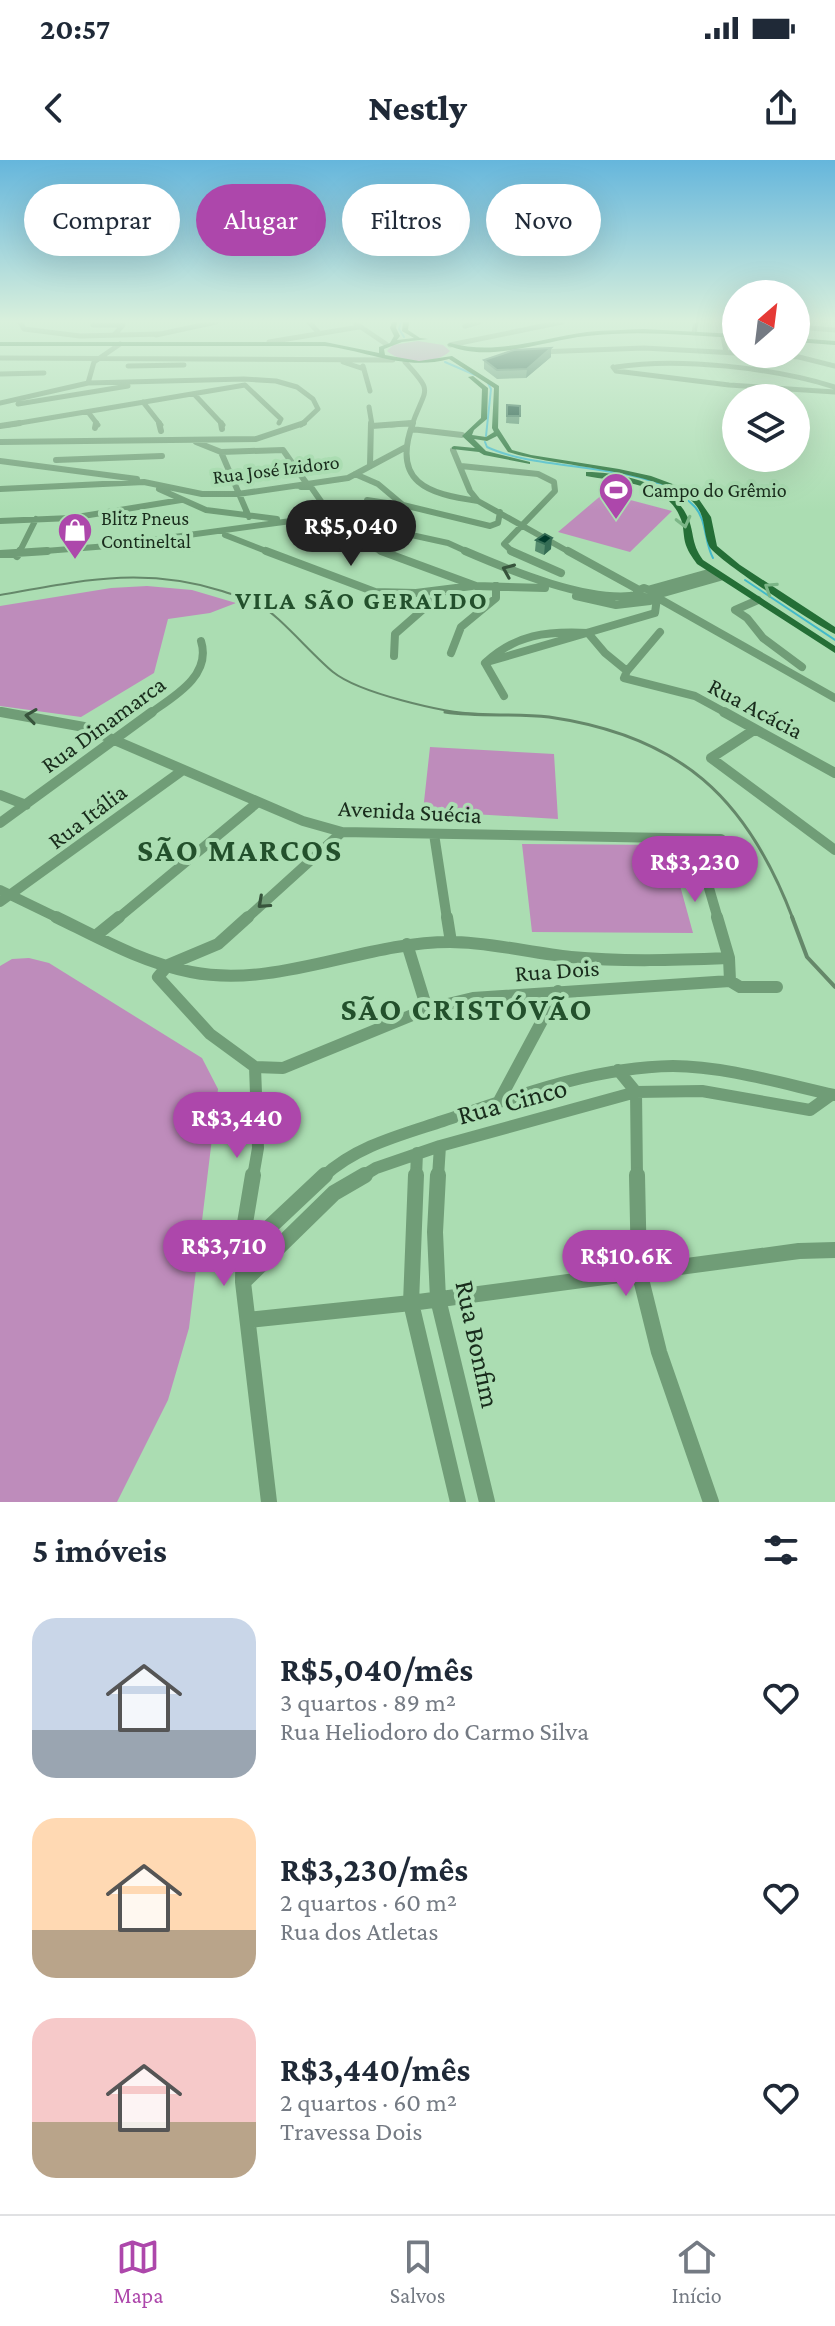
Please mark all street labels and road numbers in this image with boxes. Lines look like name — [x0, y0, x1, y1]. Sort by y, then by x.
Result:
street label: Rua José Izidoro — [211, 450, 341, 489]
street label: Rua Dinamarca — [36, 670, 170, 778]
street label: Rua Acácia — [704, 672, 808, 744]
street label: Rua Itália — [42, 778, 132, 854]
street label: Avenida Suécia — [337, 794, 483, 828]
street label: Rua Dois — [514, 954, 600, 986]
street label: Rua Cinco — [454, 1071, 570, 1131]
street label: Rua Bonfim — [449, 1277, 507, 1411]

